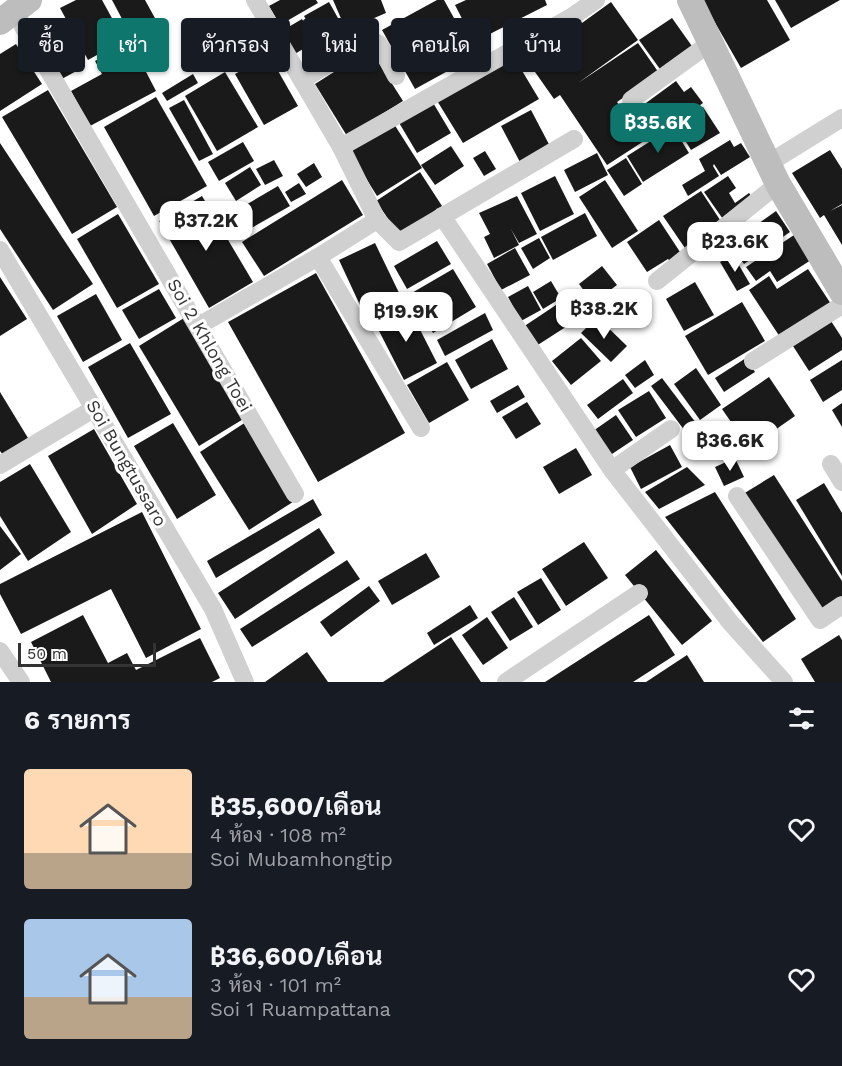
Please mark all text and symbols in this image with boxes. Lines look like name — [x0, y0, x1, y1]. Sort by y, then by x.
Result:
chip: ซื้อ — [18, 18, 85, 72]
chip: เช่า — [97, 18, 169, 72]
chip: ตัวกรอง — [181, 18, 290, 72]
chip: ใหม่ — [302, 18, 379, 72]
chip: คอนโด — [391, 18, 491, 72]
chip: บ้าน — [503, 18, 582, 72]
pin: ฿35.6K — [609, 103, 707, 154]
text: ฿35.6K — [624, 110, 692, 134]
pin: ฿37.2K — [157, 201, 255, 252]
text: ฿37.2K — [174, 208, 238, 232]
pin: ฿23.6K — [686, 222, 784, 273]
text: ฿23.6K — [701, 229, 769, 253]
street label: Soi 2 Khlong Toei — [163, 275, 257, 415]
pin: ฿38.2K — [555, 289, 653, 340]
pin: ฿19.9K — [357, 292, 455, 343]
text: ฿38.2K — [570, 296, 638, 320]
text: ฿19.9K — [374, 299, 438, 323]
street label: Soi Bungtussaro — [82, 396, 172, 530]
pin: ฿36.6K — [681, 421, 779, 472]
text: ฿36.6K — [696, 428, 764, 452]
scale bar — [18, 640, 156, 668]
text: 50 m — [27, 644, 67, 663]
icon: filters — [785, 702, 818, 735]
text: 6 รายการ — [24, 705, 131, 735]
text: ฿35,600/เดือน — [210, 791, 382, 821]
icon: home — [72, 793, 144, 865]
icon: heart — [785, 813, 818, 846]
text: 4 ห้อง · 108 m² — [210, 823, 346, 847]
text: Soi Mubamhongtip — [210, 847, 393, 871]
text: ฿36,600/เดือน — [210, 941, 383, 971]
icon: home — [72, 943, 144, 1015]
icon: heart — [785, 963, 818, 996]
text: 3 ห้อง · 101 m² — [210, 973, 341, 997]
text: Soi 1 Ruampattana — [210, 997, 391, 1021]

